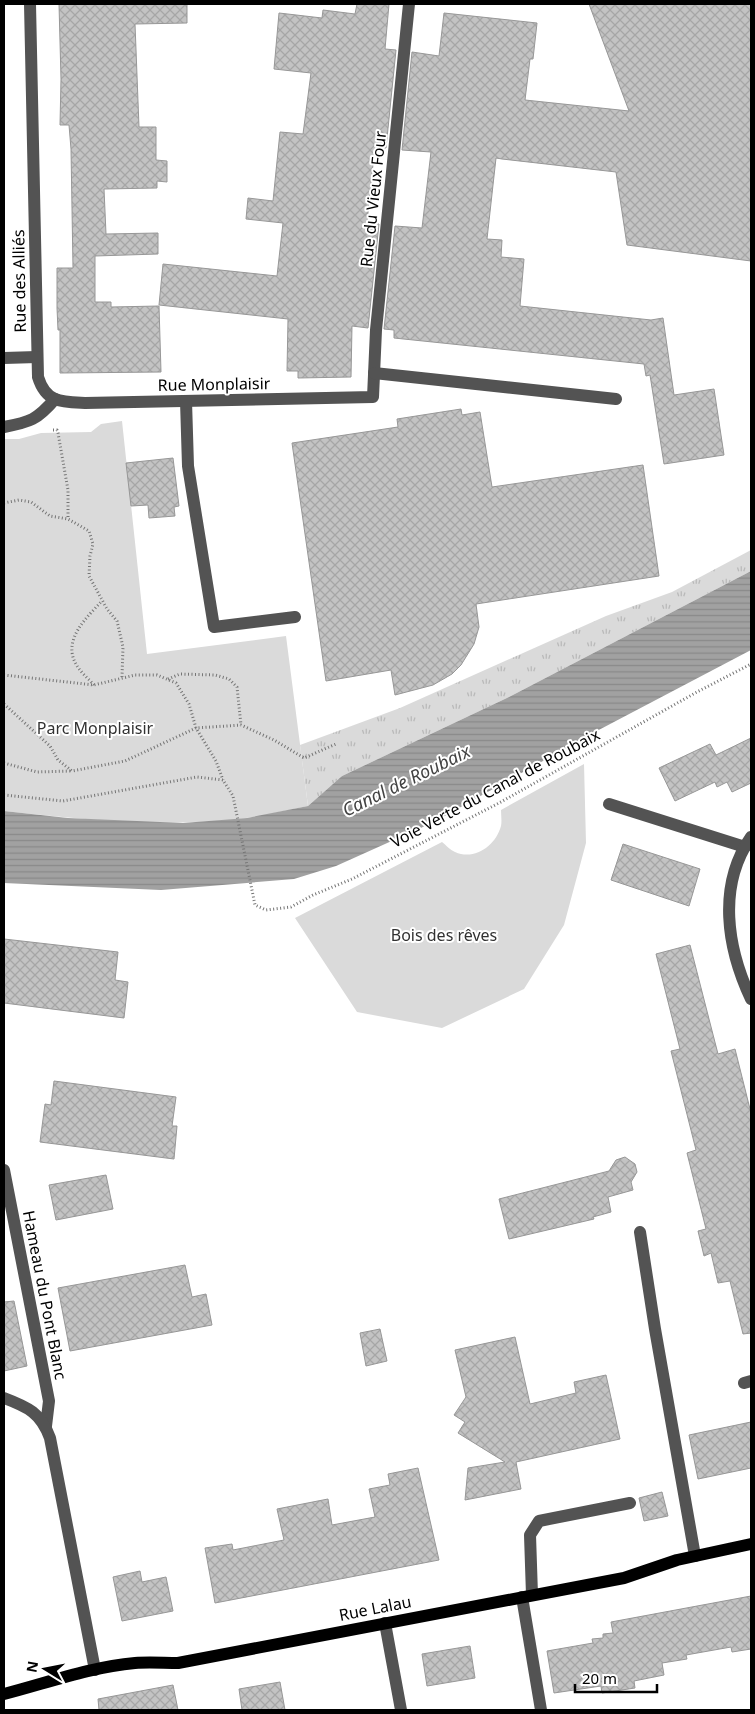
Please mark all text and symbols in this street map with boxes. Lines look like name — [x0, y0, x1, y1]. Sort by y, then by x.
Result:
street label: Rue du Vieux Four — [355, 130, 391, 268]
street label: Rue des Alliés — [7, 229, 31, 333]
street label: Rue Monplaisir — [158, 372, 271, 396]
park label: Parc Monplaisir — [37, 717, 154, 739]
street label: Voie Verte du Canal de Roubaix — [386, 723, 604, 853]
water label: Canal de Roubaix — [338, 738, 475, 821]
park label: Bois des rêves — [391, 924, 497, 946]
street label: Hameau du Pont Blanc — [18, 1208, 72, 1382]
street label: Rue Lalau — [337, 1590, 413, 1626]
north arrow — [20, 1644, 70, 1694]
text: N — [21, 1659, 42, 1674]
scale bar — [575, 1662, 658, 1694]
text: 20 m — [582, 1668, 617, 1688]

